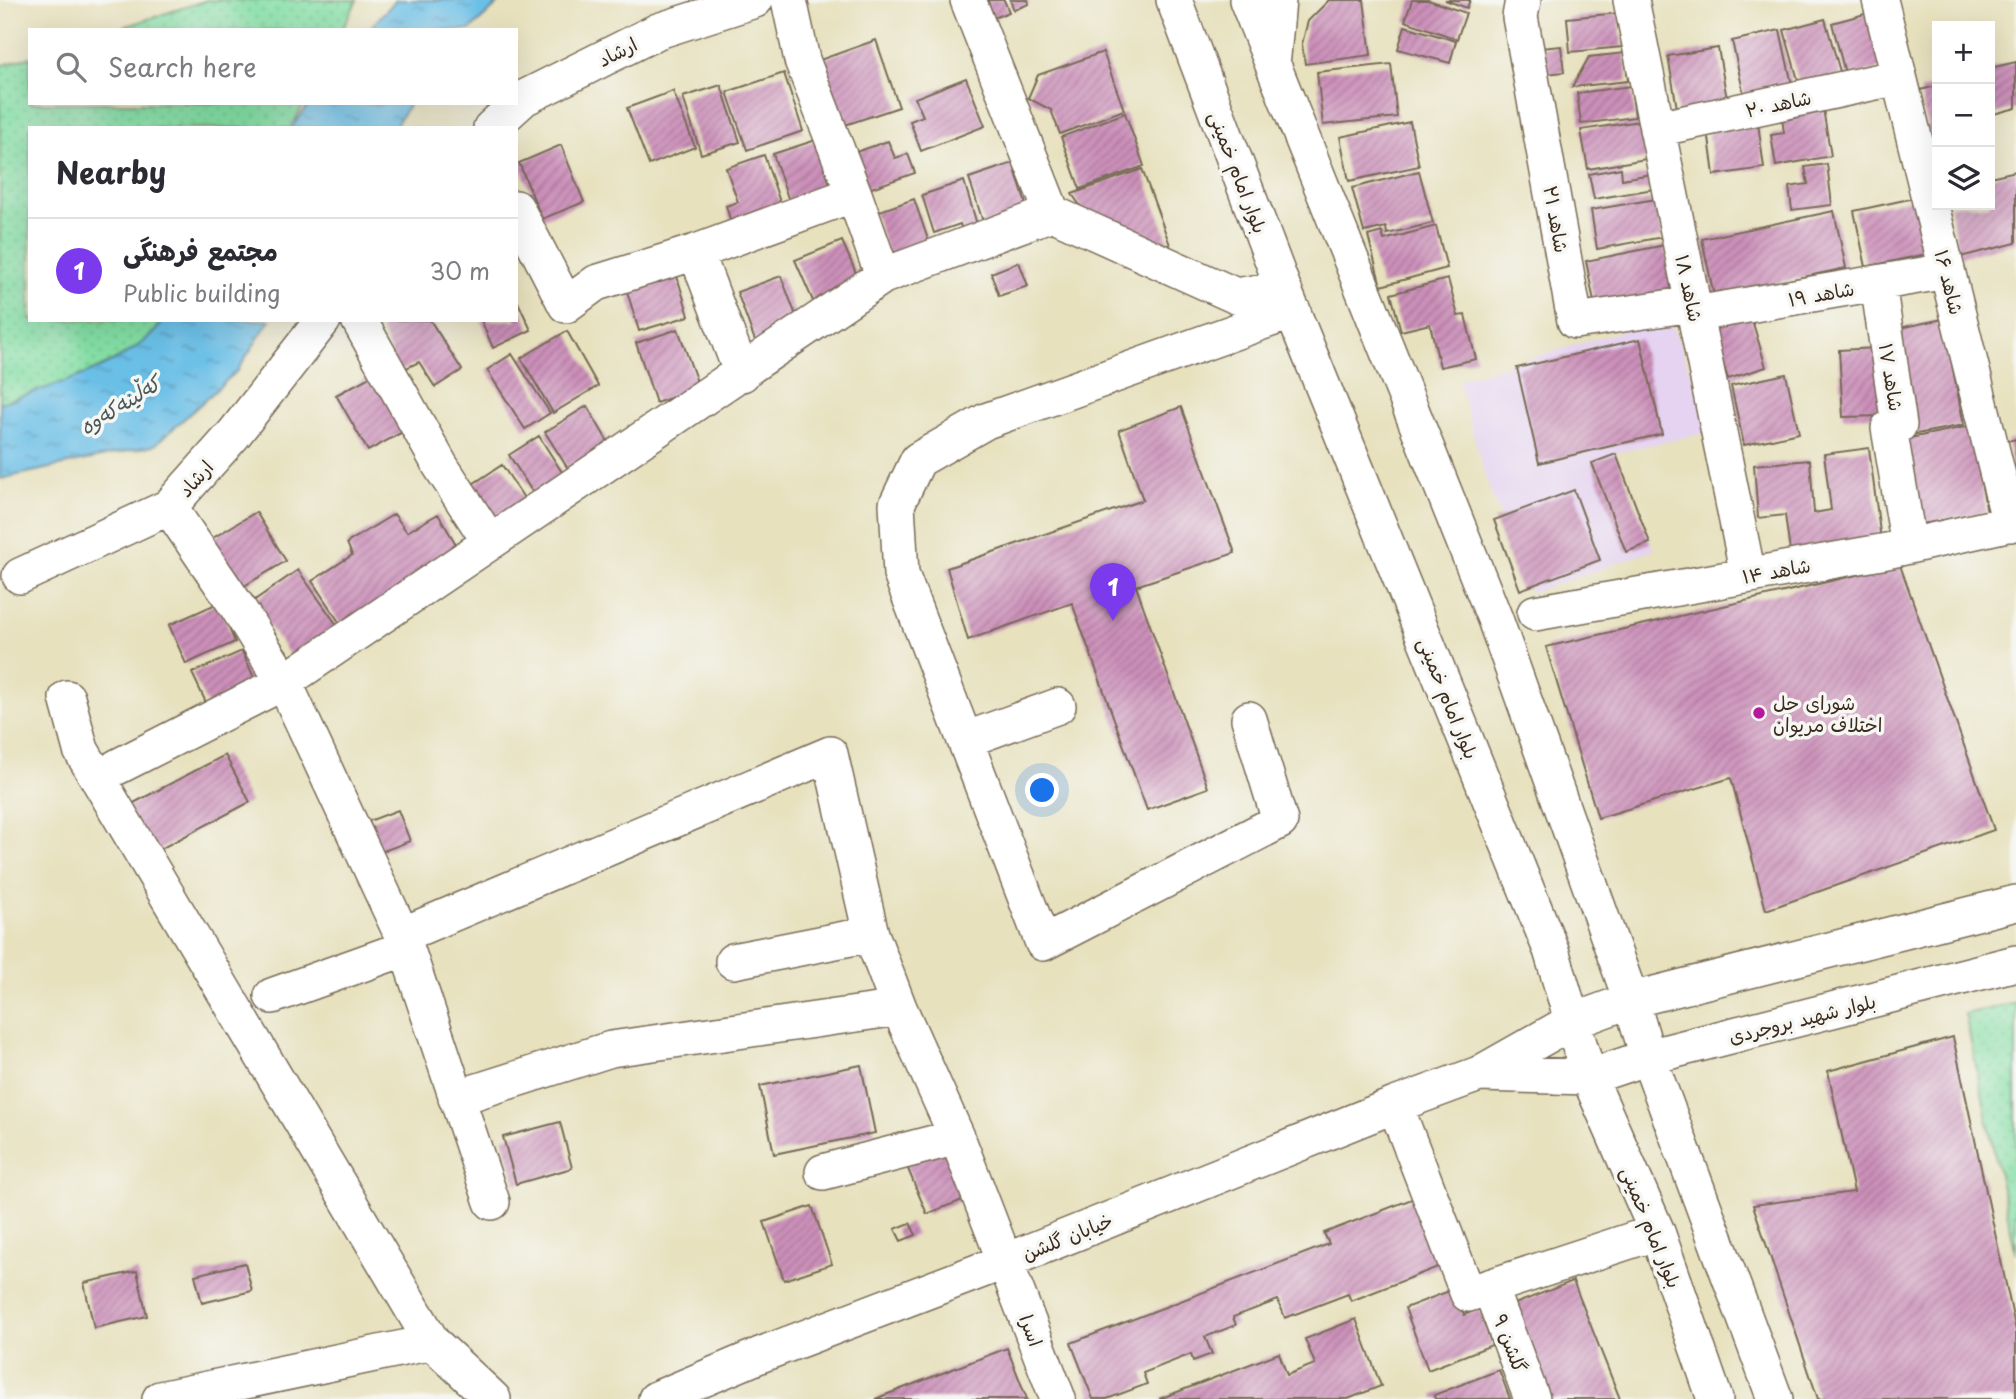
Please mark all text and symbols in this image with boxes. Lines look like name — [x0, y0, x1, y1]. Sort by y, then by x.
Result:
map controls — [1932, 21, 1995, 210]
button: + — [1932, 21, 1995, 84]
search box — [28, 28, 518, 105]
street label: ارشاد — [592, 29, 642, 73]
text: Search here — [108, 47, 257, 86]
icon: search — [52, 48, 90, 86]
street label: شاهد ۲۰ — [1742, 82, 1814, 124]
button: − — [1932, 84, 1995, 147]
street label: بلوار امام خمینی — [1201, 107, 1275, 238]
button: layers — [1932, 147, 1995, 210]
text: Nearby — [56, 149, 166, 194]
street label: شاهد ۲۱ — [1537, 183, 1577, 255]
text: مجتمع فرهنگی — [123, 231, 278, 270]
street label: شاهد ۱۶ — [1928, 246, 1972, 318]
street label: شاهد ۱۸ — [1669, 252, 1711, 324]
text: 1 — [74, 253, 85, 288]
text: 30 m — [429, 253, 490, 288]
street label: شاهد ۱۹ — [1786, 273, 1856, 313]
text: Public building — [123, 275, 280, 310]
street label: شاهد ۱۷ — [1873, 341, 1911, 413]
water label: کەڵینەکەوە — [72, 364, 169, 441]
street label: ارشاد — [171, 453, 219, 503]
street label: شاهد ۱۴ — [1740, 550, 1812, 590]
pin: 1 — [1090, 563, 1136, 621]
street label: بلوار امام خمینی — [1410, 633, 1486, 764]
place label: شورای حل اختلاف مریوان — [1773, 688, 1882, 738]
marker: شورای حل اختلاف مریوان — [1751, 705, 1767, 721]
your location — [1025, 773, 1059, 807]
street label: بلوار شهید بروجردی — [1725, 986, 1879, 1050]
street label: بلوار امام خمینی — [1613, 1162, 1689, 1293]
street label: خیابان گلشن — [1017, 1205, 1117, 1267]
street label: اسرا — [1013, 1310, 1051, 1350]
street label: گلشن ۹ — [1487, 1310, 1535, 1376]

